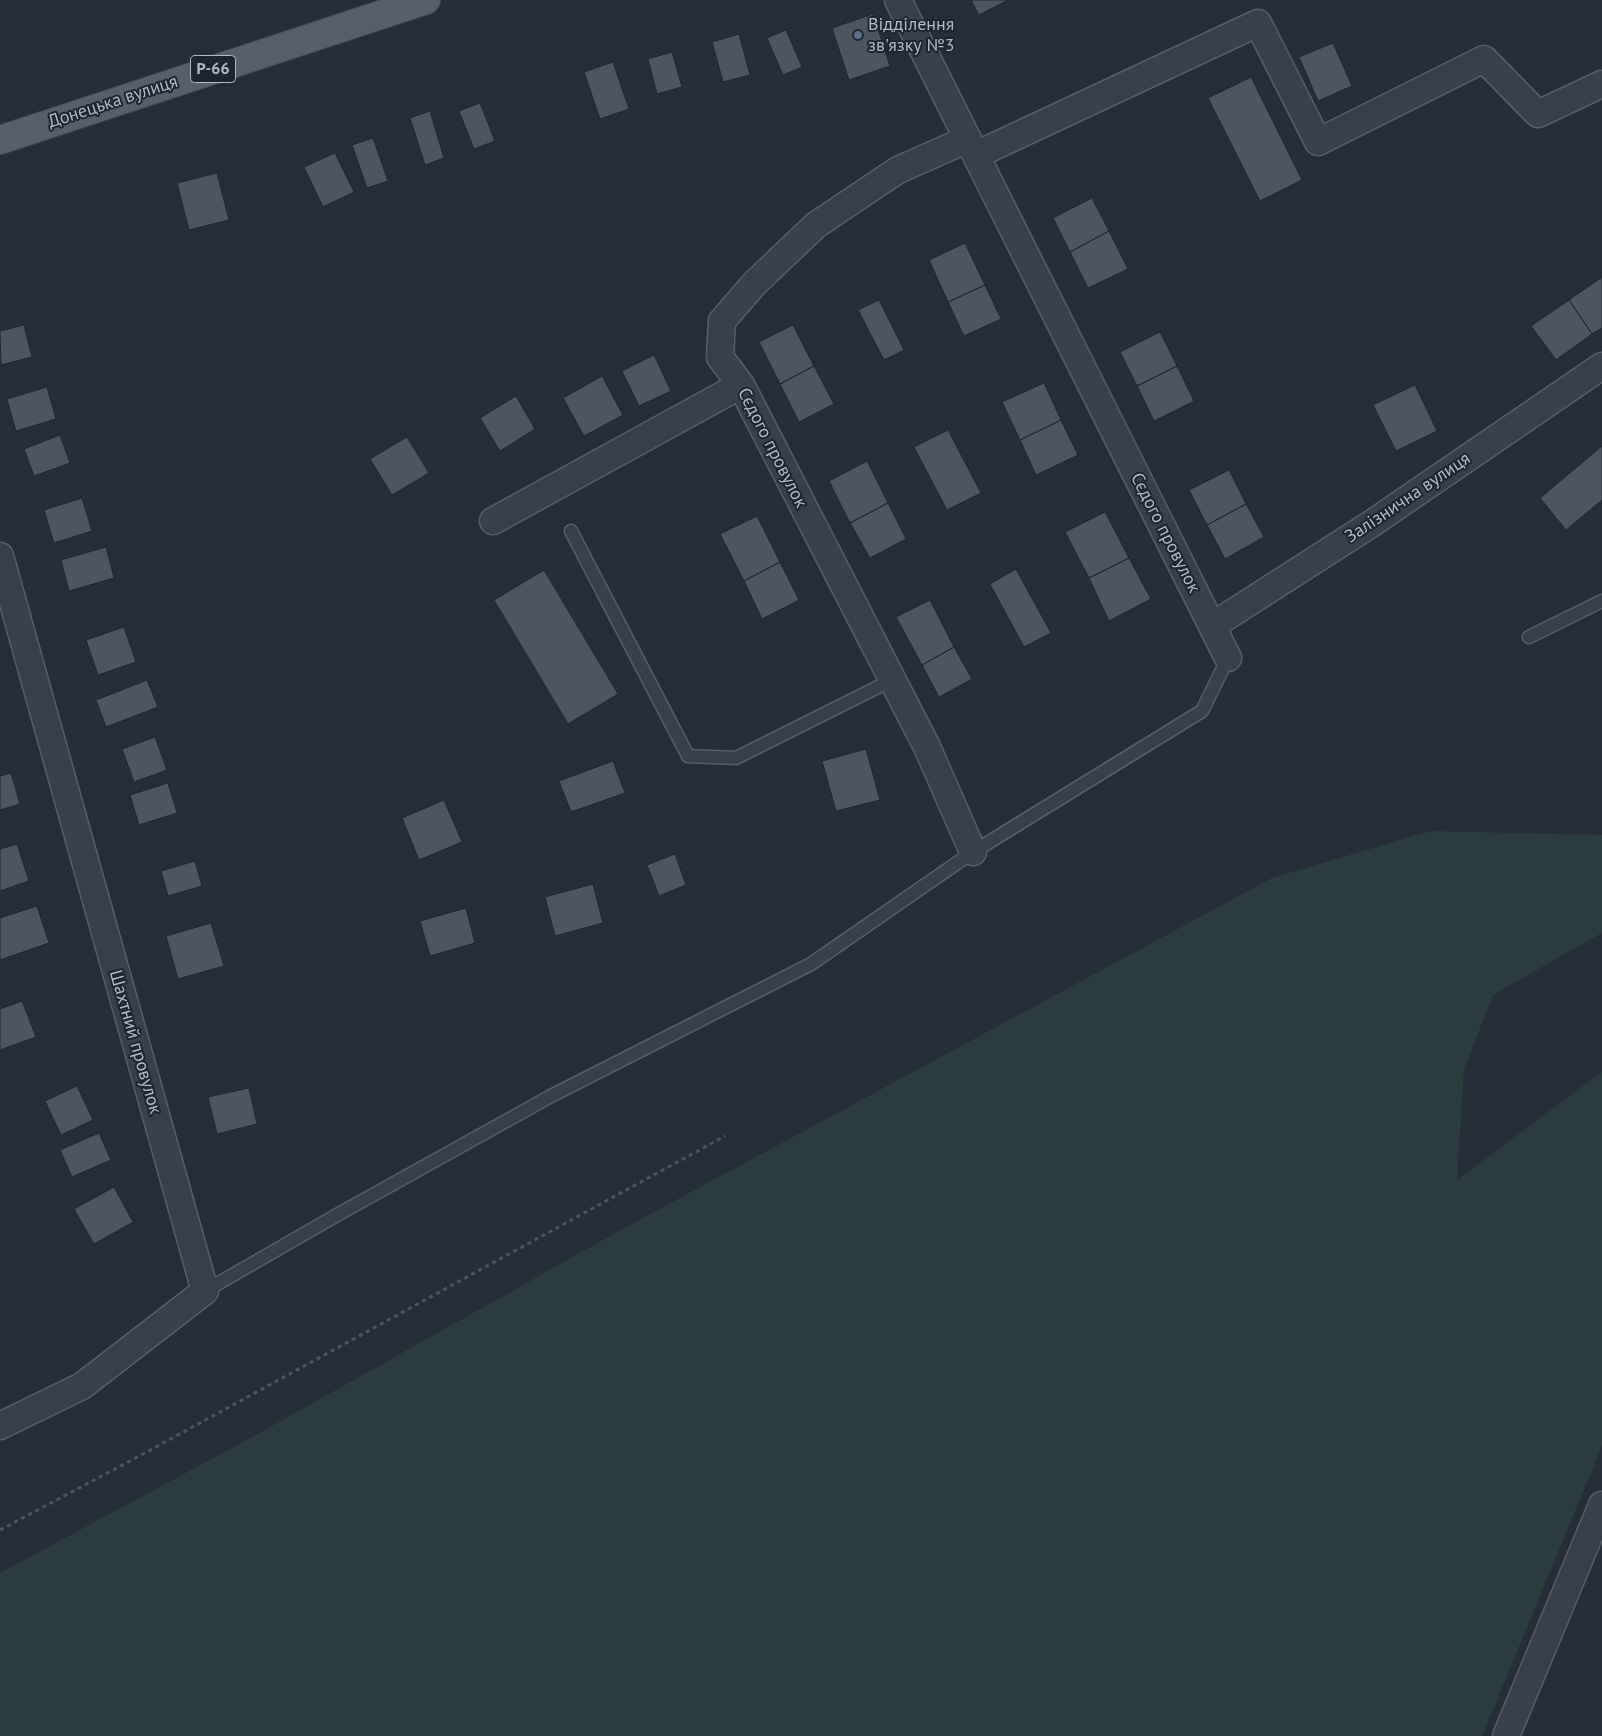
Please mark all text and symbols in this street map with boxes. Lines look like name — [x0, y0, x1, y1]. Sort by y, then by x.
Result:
place label: Відділення зв'язку №3 — [868, 14, 955, 56]
marker: Відділення зв'язку №3 — [852, 29, 864, 41]
road number: Р-66 — [190, 56, 236, 82]
street label: Донецька вулиця — [45, 71, 181, 133]
street label: Сєдого провулок — [732, 384, 812, 512]
street label: Залізнична вулиця — [1341, 448, 1475, 548]
street label: Сєдого провулок — [1125, 469, 1205, 597]
street label: Шахтний провулок — [104, 968, 166, 1116]

